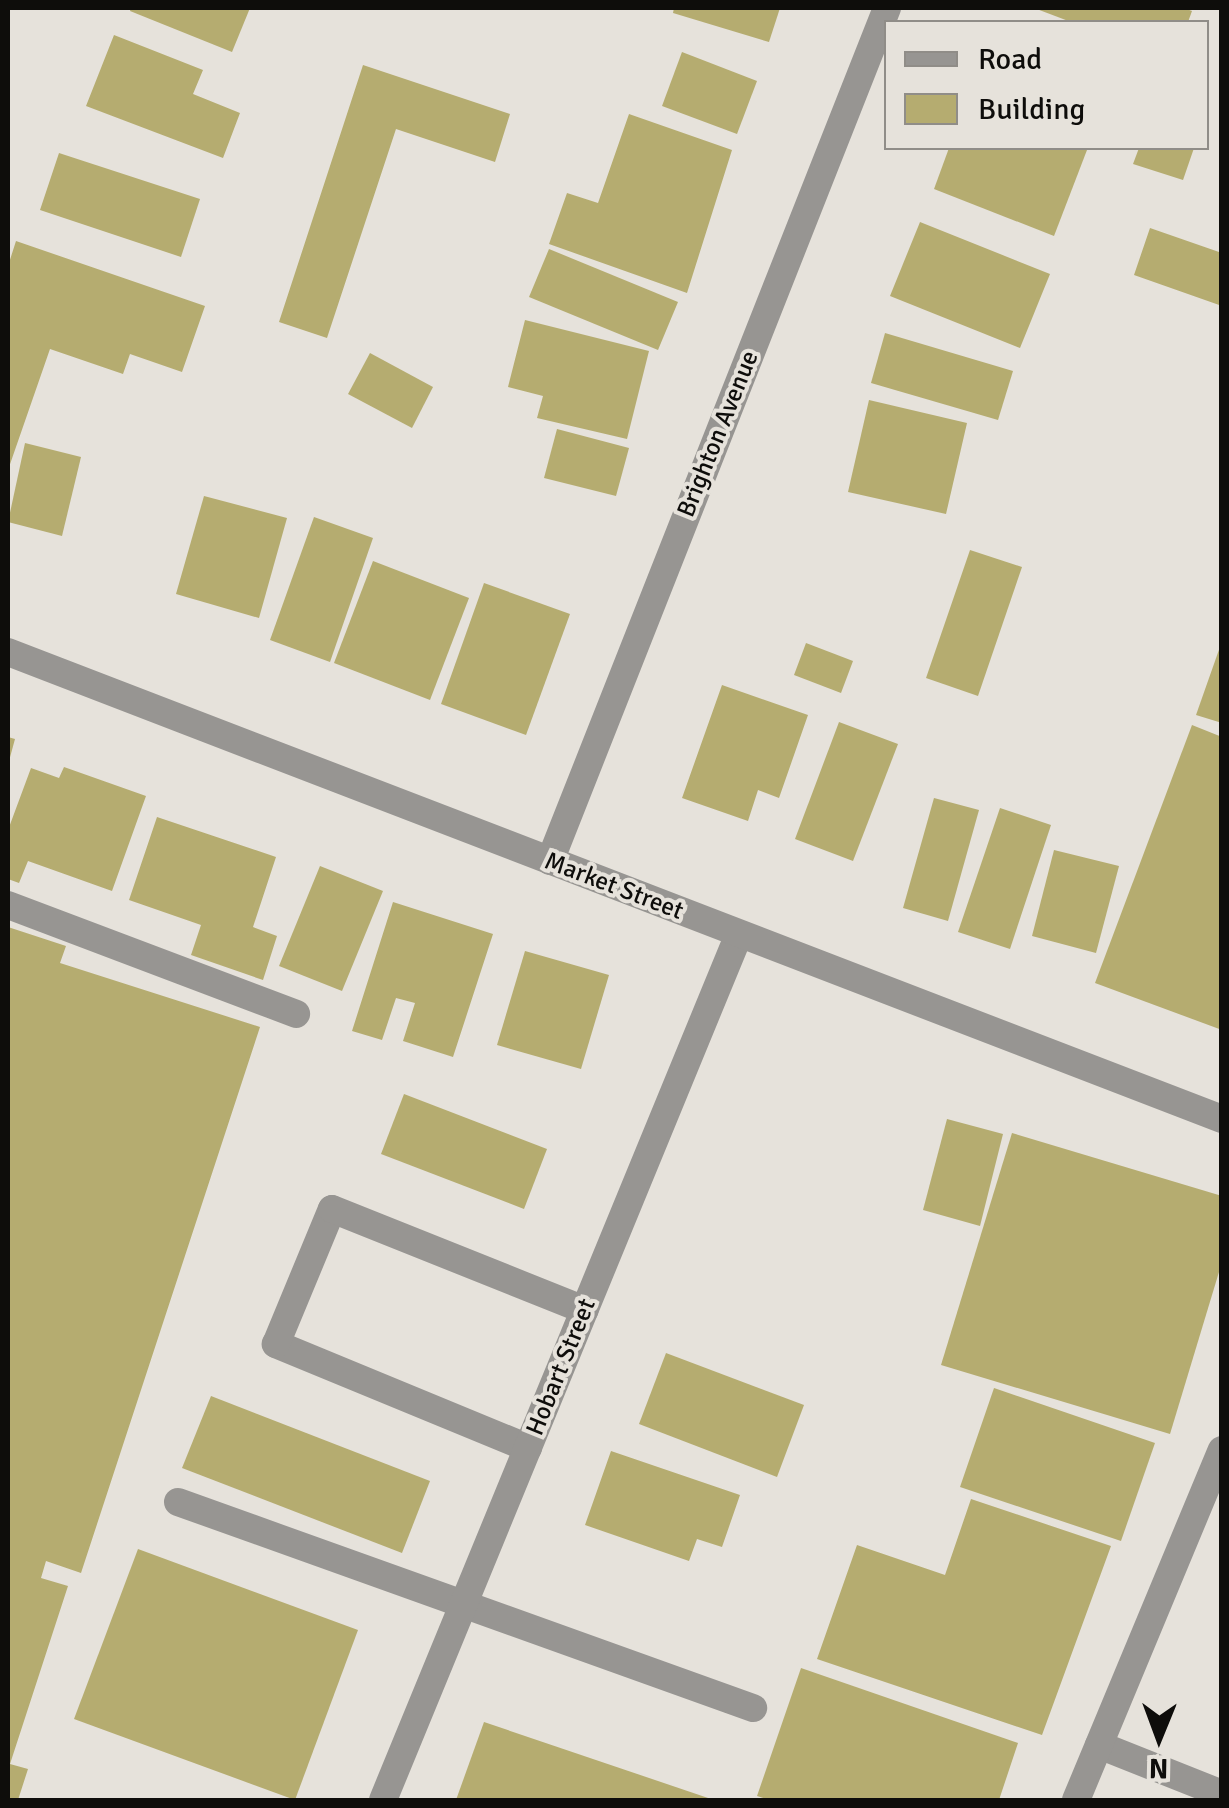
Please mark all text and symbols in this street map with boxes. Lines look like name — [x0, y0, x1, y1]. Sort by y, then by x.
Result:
legend — [884, 20, 1209, 150]
text: Road — [978, 41, 1042, 78]
text: Building — [978, 91, 1085, 128]
street label: Brighton Avenue — [671, 346, 765, 522]
street label: Market Street — [540, 846, 688, 926]
street label: Hobart Street — [520, 1294, 602, 1440]
north arrow — [1109, 1688, 1209, 1788]
text: N — [1148, 1751, 1169, 1785]

